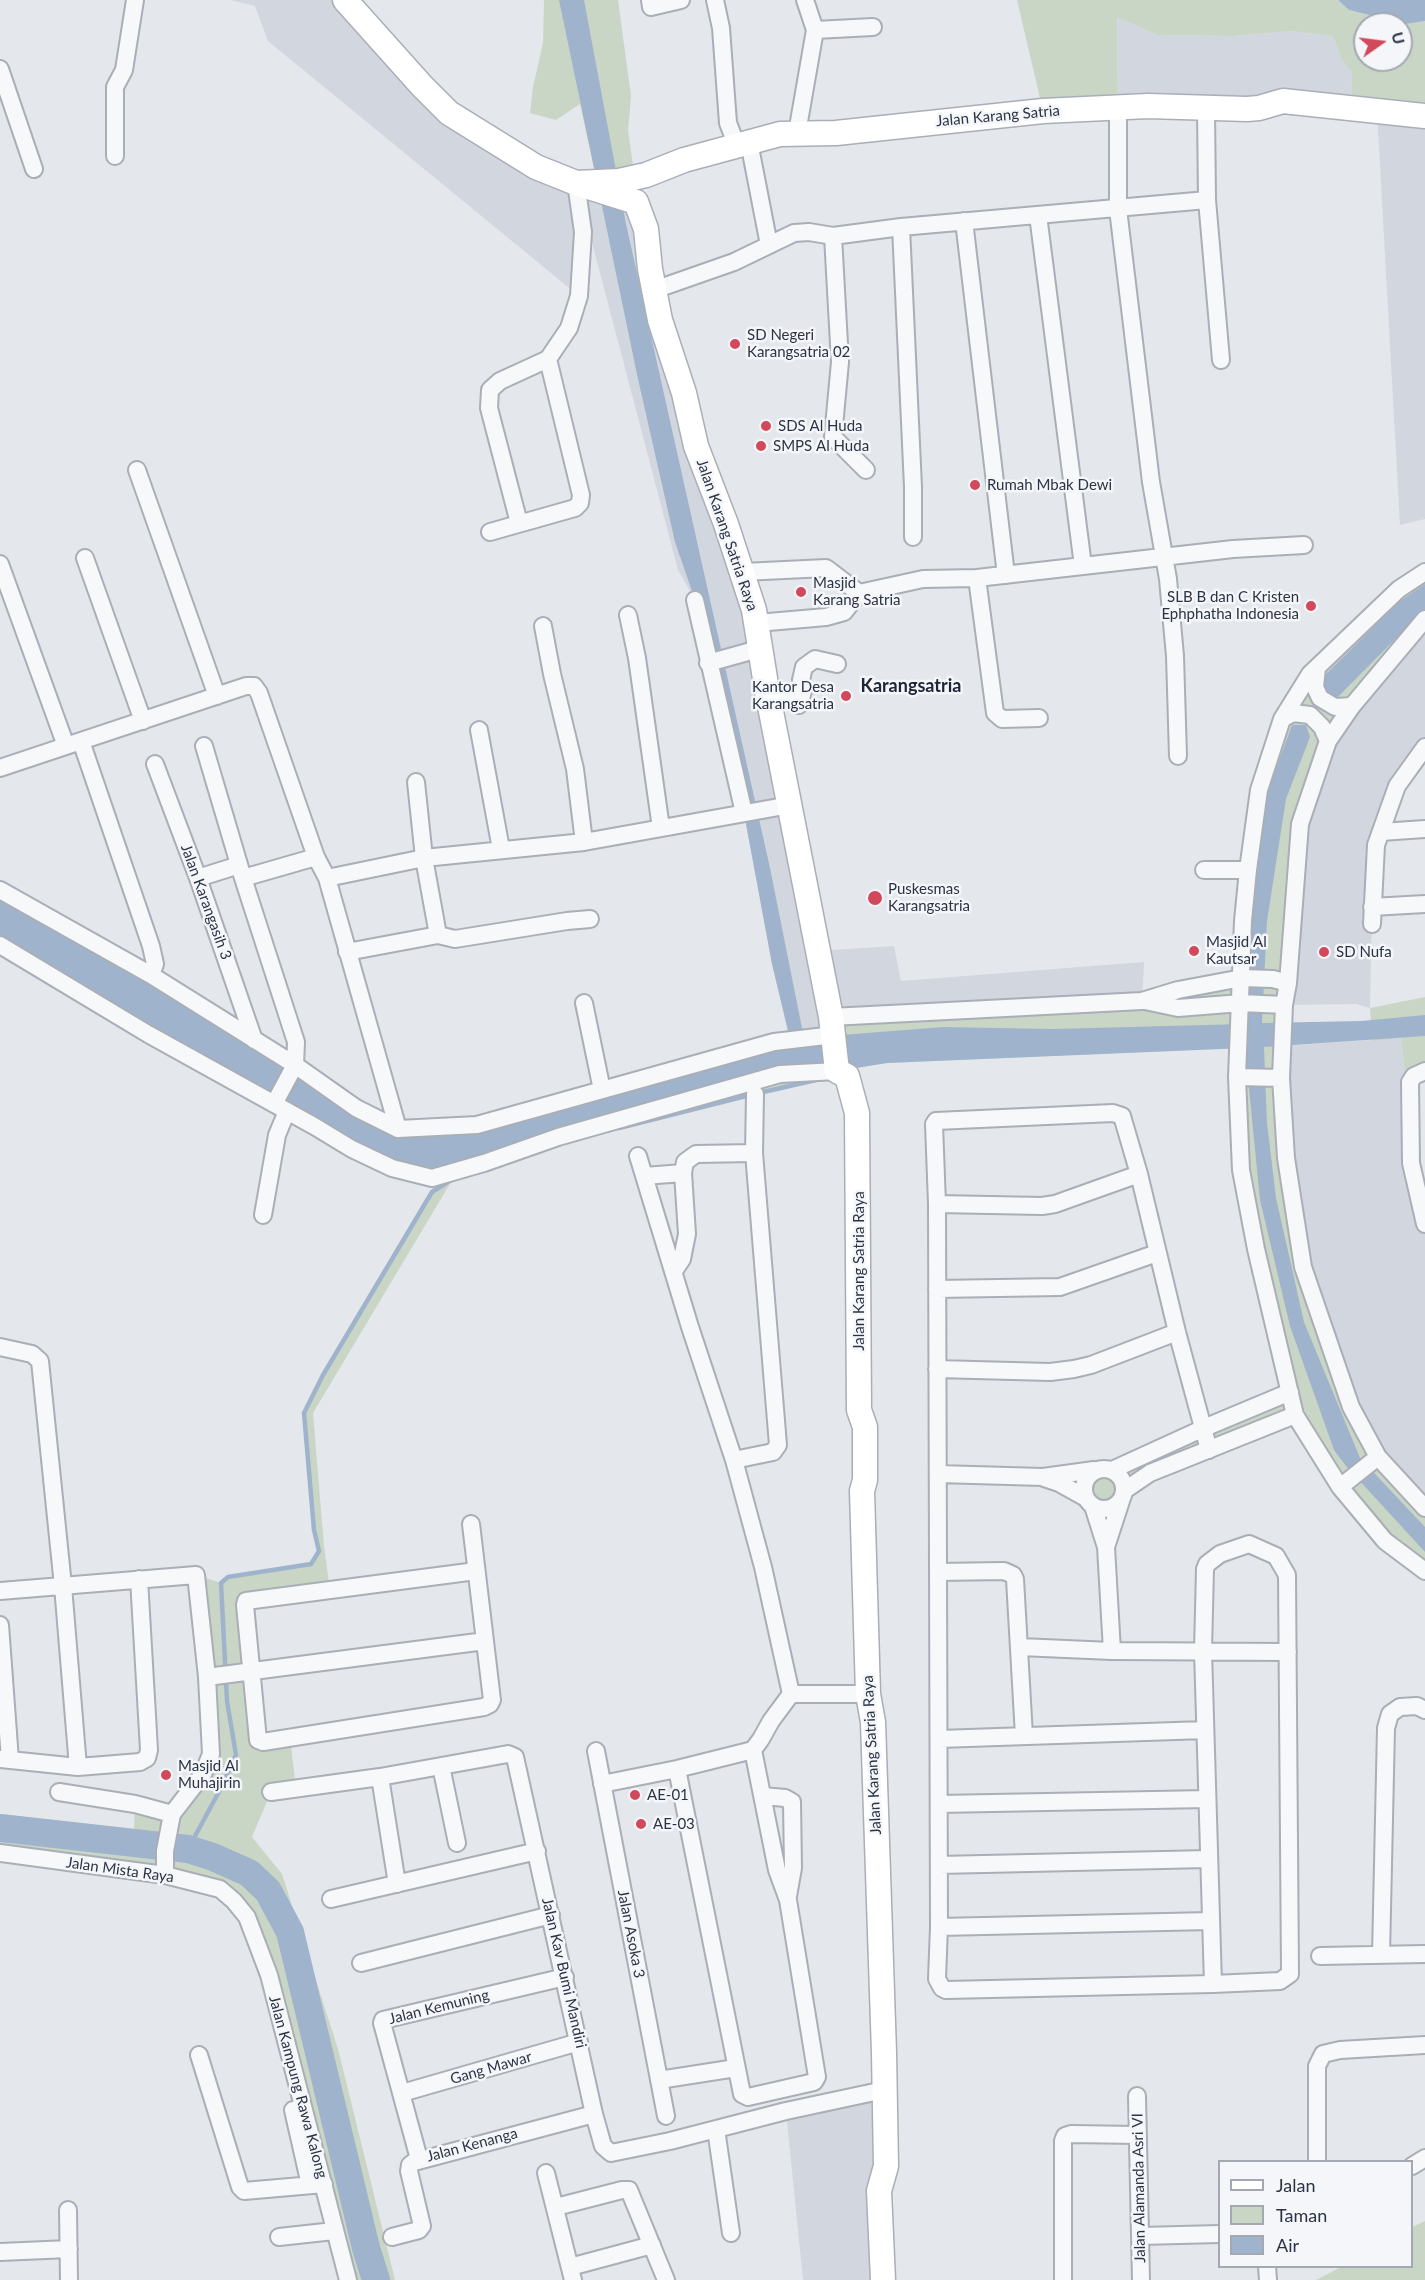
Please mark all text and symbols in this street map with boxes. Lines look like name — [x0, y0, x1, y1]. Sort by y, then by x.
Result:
north arrow — [1353, 12, 1413, 72]
text: U — [1388, 30, 1410, 46]
street label: Jalan Karang Satria — [935, 102, 1061, 130]
place label: SD Negeri Karangsatria 02 — [747, 326, 850, 361]
marker: SD Negeri Karangsatria 02 — [728, 337, 742, 351]
place label: SDS Al Huda — [778, 417, 863, 435]
marker: SDS Al Huda — [759, 419, 773, 433]
place label: SMPS Al Huda — [773, 437, 869, 455]
marker: SMPS Al Huda — [754, 439, 768, 453]
street label: Jalan Karang Satria Raya — [693, 457, 761, 613]
place label: Rumah Mbak Dewi — [987, 476, 1112, 494]
marker: Rumah Mbak Dewi — [968, 478, 982, 492]
place label: Masjid Karang Satria — [813, 574, 900, 609]
marker: Masjid Karang Satria — [794, 585, 808, 599]
place label: SLB B dan C Kristen Ephphatha Indonesia — [1161, 588, 1299, 623]
marker: SLB B dan C Kristen Ephphatha Indonesia — [1304, 599, 1318, 613]
district label: Karangsatria — [861, 675, 961, 697]
place label: Kantor Desa Karangsatria — [752, 678, 834, 713]
marker: Kantor Desa Karangsatria — [839, 689, 853, 703]
street label: Jalan Karangasih 3 — [177, 842, 235, 962]
place label: Puskesmas Karangsatria — [888, 880, 970, 915]
marker: Puskesmas Karangsatria — [866, 889, 884, 907]
place label: Masjid Al Kautsar — [1206, 933, 1267, 968]
place label: SD Nufa — [1336, 943, 1392, 961]
marker: Masjid Al Kautsar — [1187, 944, 1201, 958]
marker: SD Nufa — [1317, 945, 1331, 959]
street label: Jalan Karang Satria Raya — [850, 1191, 868, 1351]
street label: Jalan Karang Satria Raya — [859, 1675, 885, 1835]
place label: Masjid Al Muhajirin — [178, 1757, 241, 1792]
marker: Masjid Al Muhajirin — [159, 1768, 173, 1782]
place label: AE-01 — [647, 1786, 689, 1804]
marker: AE-01 — [628, 1788, 642, 1802]
place label: AE-03 — [653, 1815, 695, 1833]
marker: AE-03 — [634, 1817, 648, 1831]
street label: Jalan Mista Raya — [65, 1854, 175, 1886]
street label: Jalan Asoka 3 — [614, 1888, 648, 1980]
street label: Jalan Kav Bumi Mandiri — [538, 1896, 590, 2050]
street label: Jalan Kemuning — [387, 1986, 491, 2028]
street label: Jalan Kampung Rawa Kalong — [265, 1994, 331, 2180]
street label: Gang Mawar — [448, 2048, 534, 2088]
street label: Jalan Alamanda Asri VI — [1129, 2113, 1149, 2263]
street label: Jalan Kenanga — [425, 2124, 519, 2166]
legend — [1218, 2160, 1413, 2268]
text: Jalan — [1276, 2174, 1315, 2196]
text: Taman — [1276, 2204, 1327, 2226]
text: Air — [1276, 2234, 1299, 2256]

